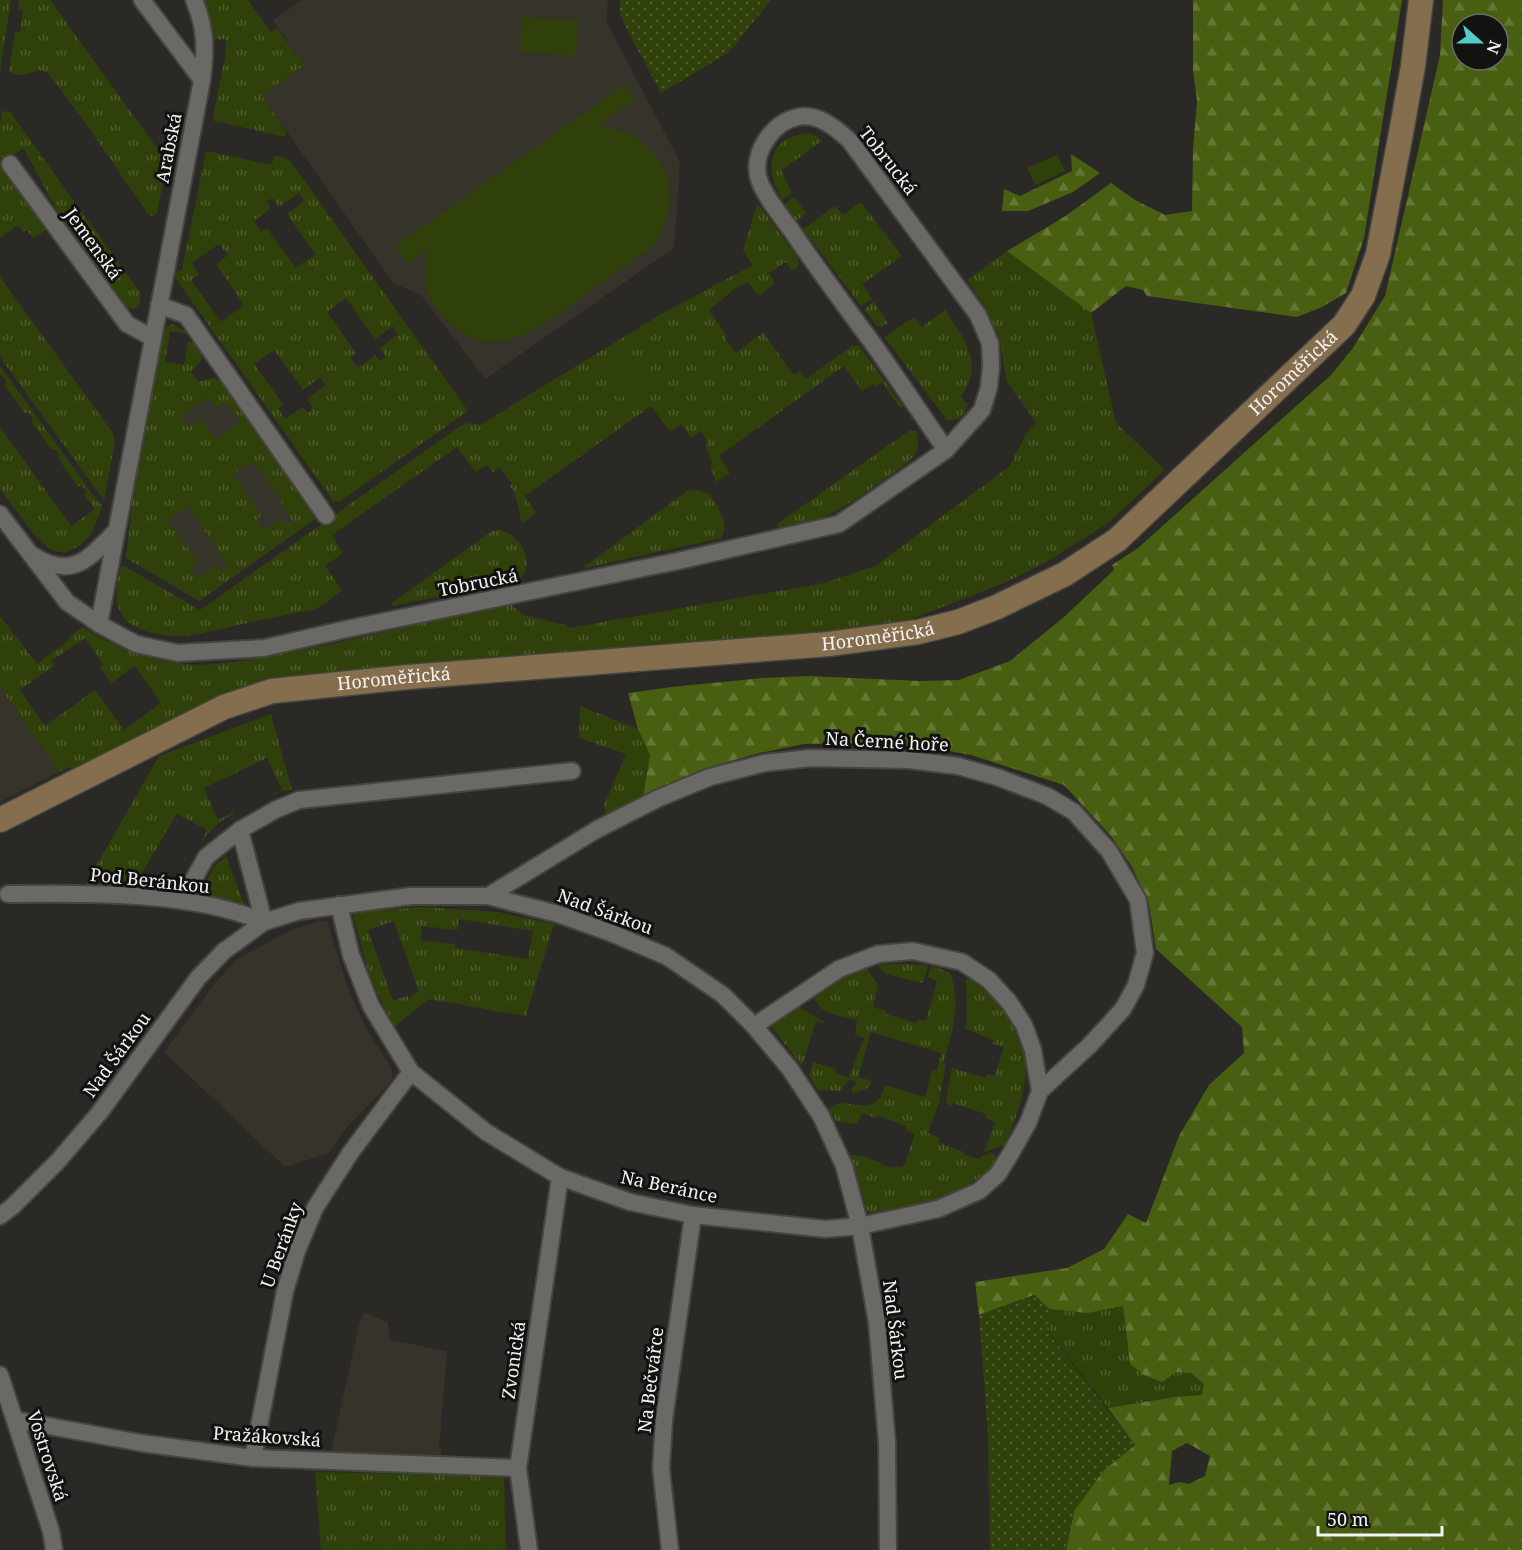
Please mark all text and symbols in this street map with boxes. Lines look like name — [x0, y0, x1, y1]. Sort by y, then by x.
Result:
north arrow — [1450, 12, 1510, 72]
text: N — [1481, 38, 1507, 58]
street label: Arabská — [149, 111, 187, 185]
street label: Tobrucká — [854, 121, 923, 200]
street label: Jemenská — [59, 202, 128, 284]
street label: Horoměřická — [1243, 324, 1342, 420]
street label: Tobrucká — [436, 563, 520, 602]
street label: Horoměřická — [821, 615, 937, 656]
street label: Horoměřická — [336, 661, 452, 695]
street label: Na Černé hoře — [825, 726, 949, 756]
street label: Pod Beránkou — [89, 862, 212, 898]
street label: Nad Šárkou — [554, 883, 657, 940]
street label: Nad Šárkou — [77, 1006, 156, 1102]
street label: Na Beránce — [619, 1164, 720, 1208]
street label: U Beránky — [254, 1198, 308, 1291]
street label: Nad Šárkou — [878, 1279, 914, 1382]
street label: Zvonická — [496, 1319, 530, 1400]
street label: Na Bečvářce — [632, 1326, 668, 1434]
street label: Vostrovská — [22, 1407, 74, 1504]
street label: Pražákovská — [212, 1420, 322, 1452]
scale bar — [1318, 1499, 1442, 1537]
text: 50 m — [1327, 1507, 1369, 1531]

